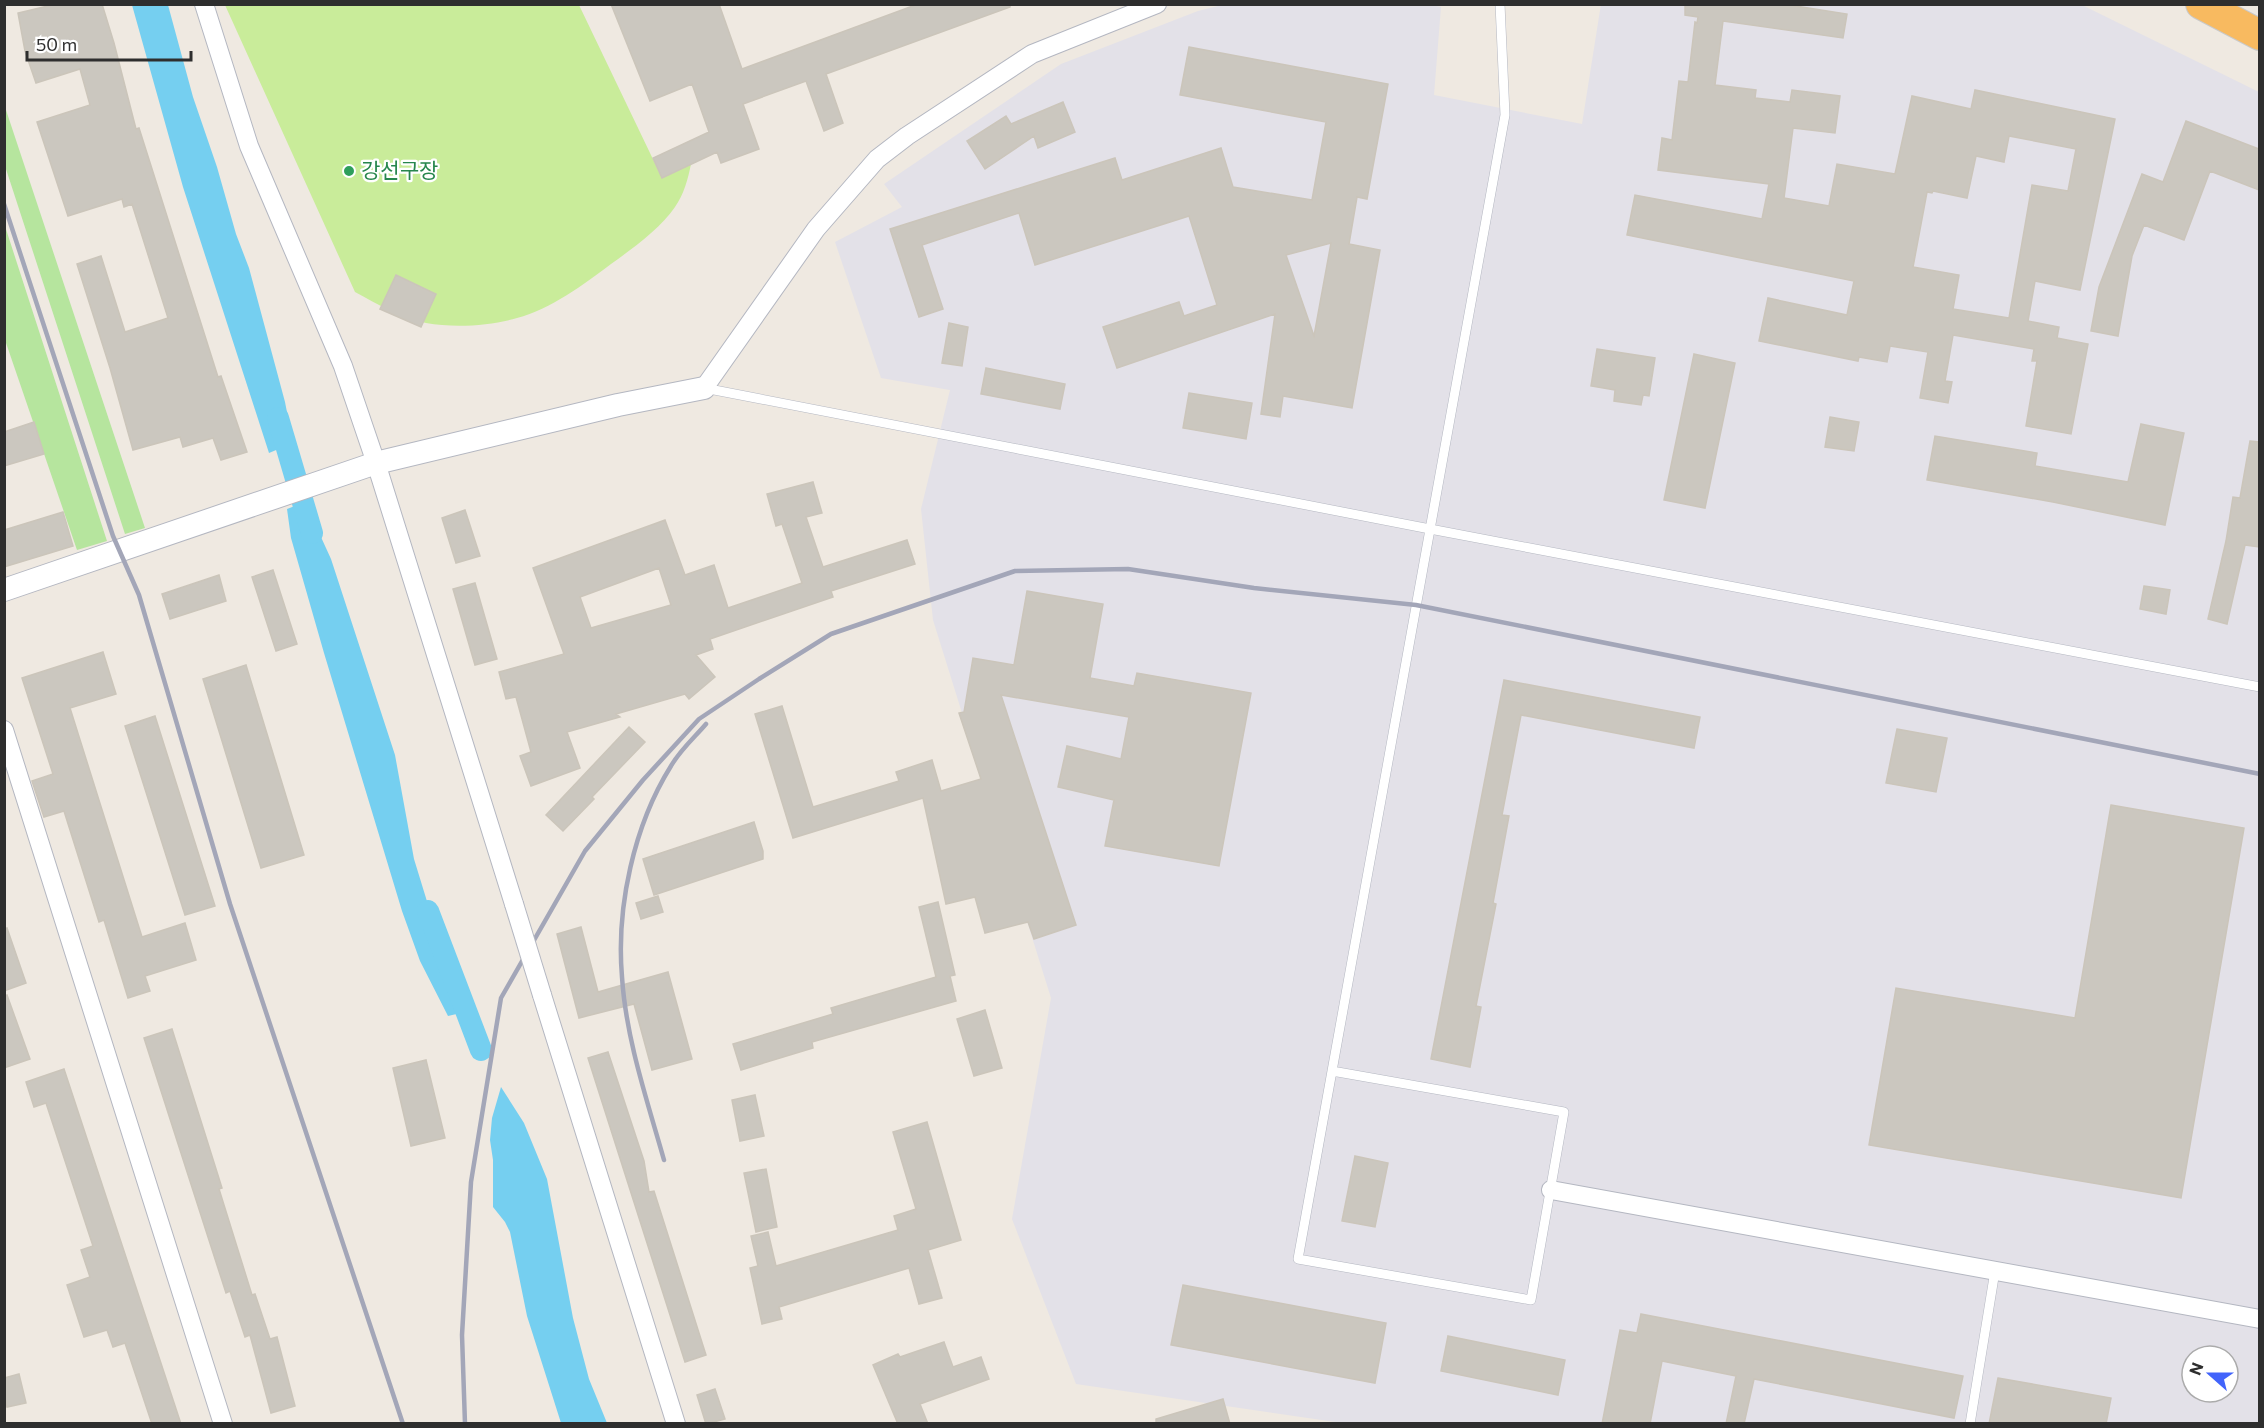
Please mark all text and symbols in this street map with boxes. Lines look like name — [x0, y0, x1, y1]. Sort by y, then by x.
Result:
scale bar — [27, 24, 190, 62]
text: 50 m — [36, 33, 77, 55]
place label: 강선구장 — [361, 157, 438, 182]
marker: 강선구장 — [342, 164, 356, 178]
north arrow — [2180, 1344, 2240, 1404]
text: N — [2185, 1359, 2207, 1377]

